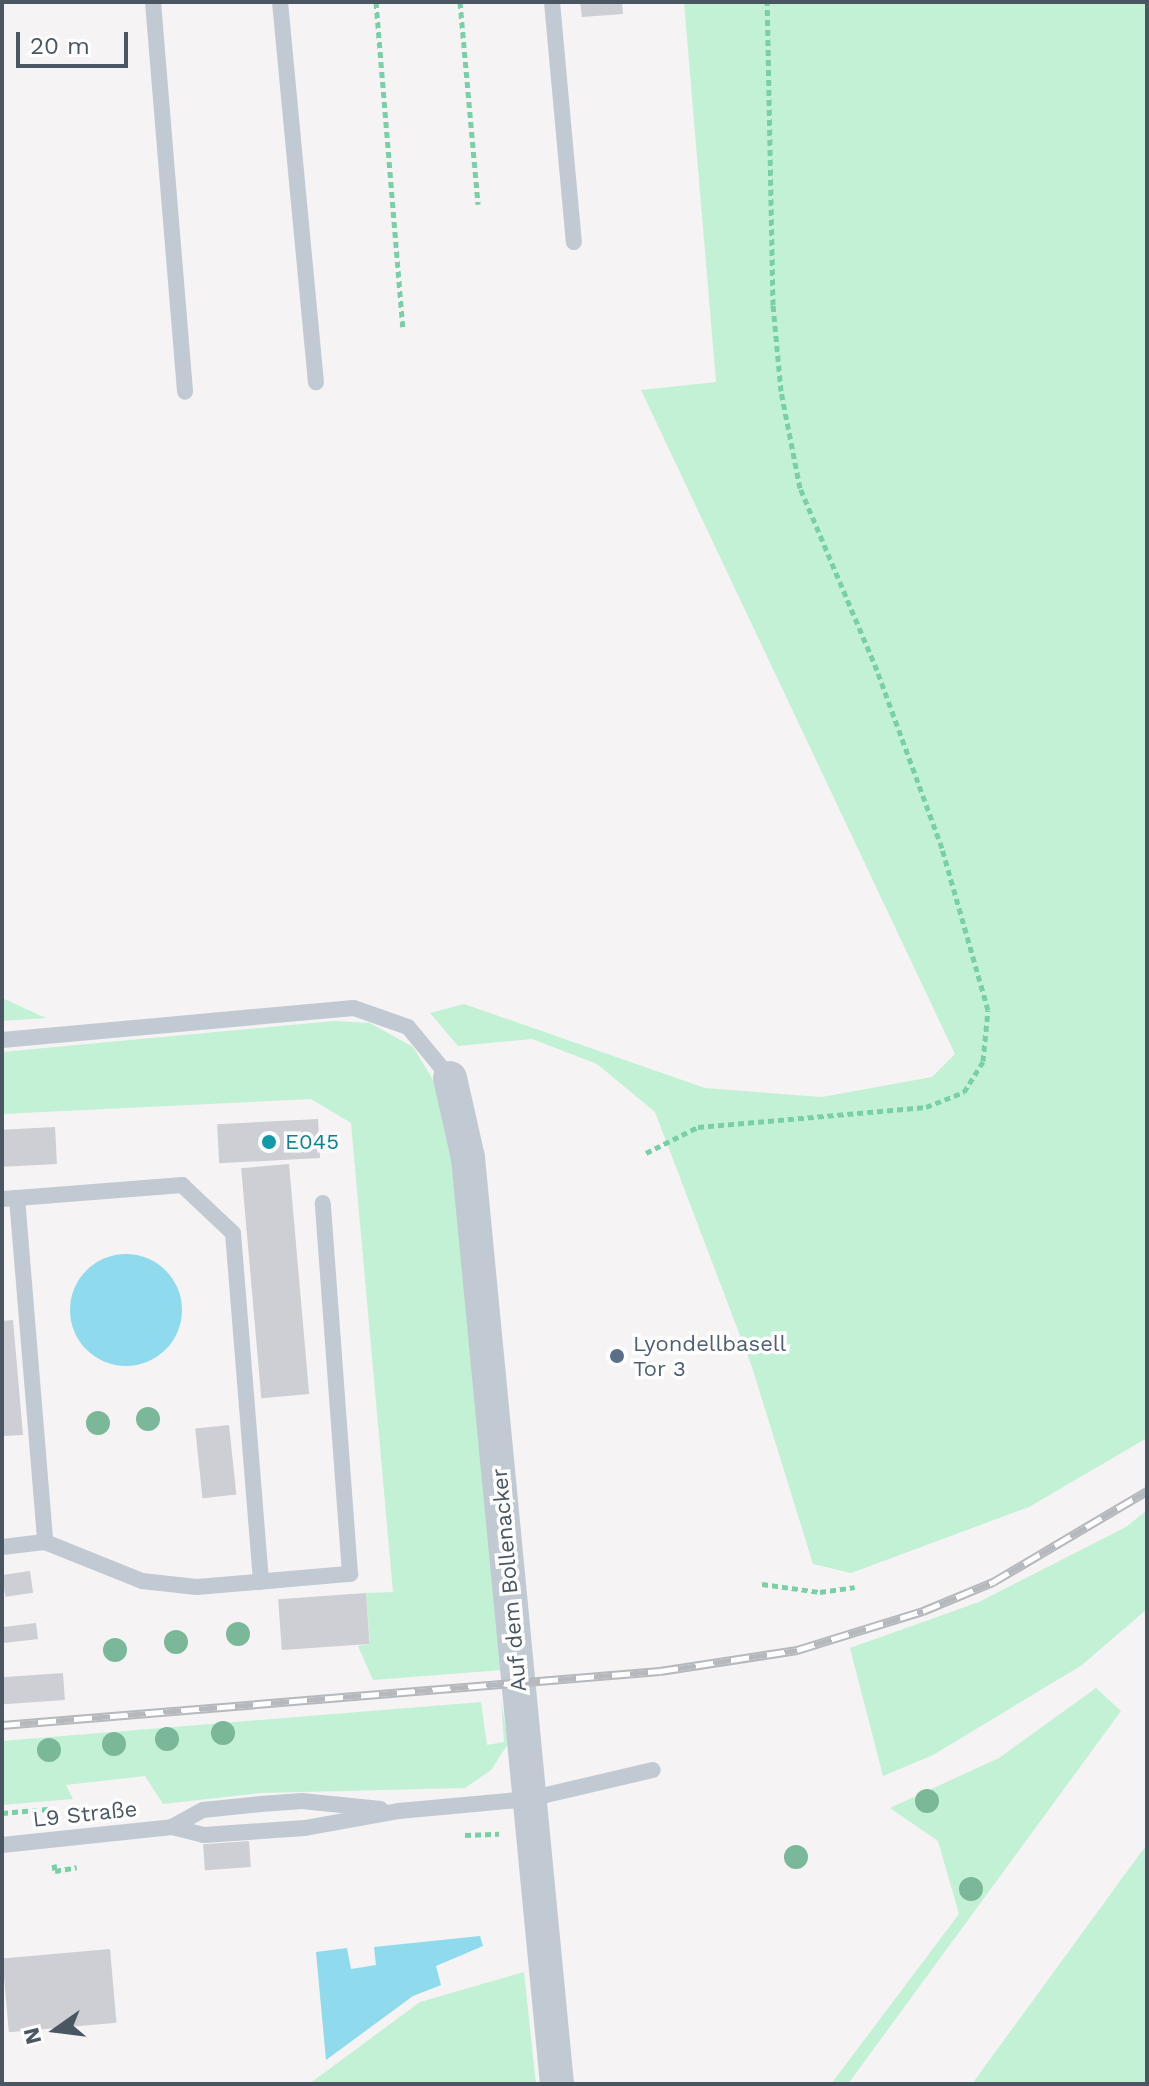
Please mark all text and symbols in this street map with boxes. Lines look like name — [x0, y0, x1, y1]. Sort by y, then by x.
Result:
scale bar — [20, 16, 132, 66]
text: 20 m — [30, 32, 90, 60]
place label: E045 — [285, 1129, 339, 1155]
marker: E045 — [260, 1133, 278, 1151]
place label: Lyondellbasell Tor 3 — [633, 1330, 786, 1382]
marker: Lyondellbasell Tor 3 — [608, 1347, 626, 1365]
street label: Auf dem Bollenacker — [486, 1467, 532, 1693]
street label: L9 Straße — [31, 1795, 139, 1833]
north arrow — [16, 1990, 96, 2070]
text: N — [18, 2025, 46, 2047]

